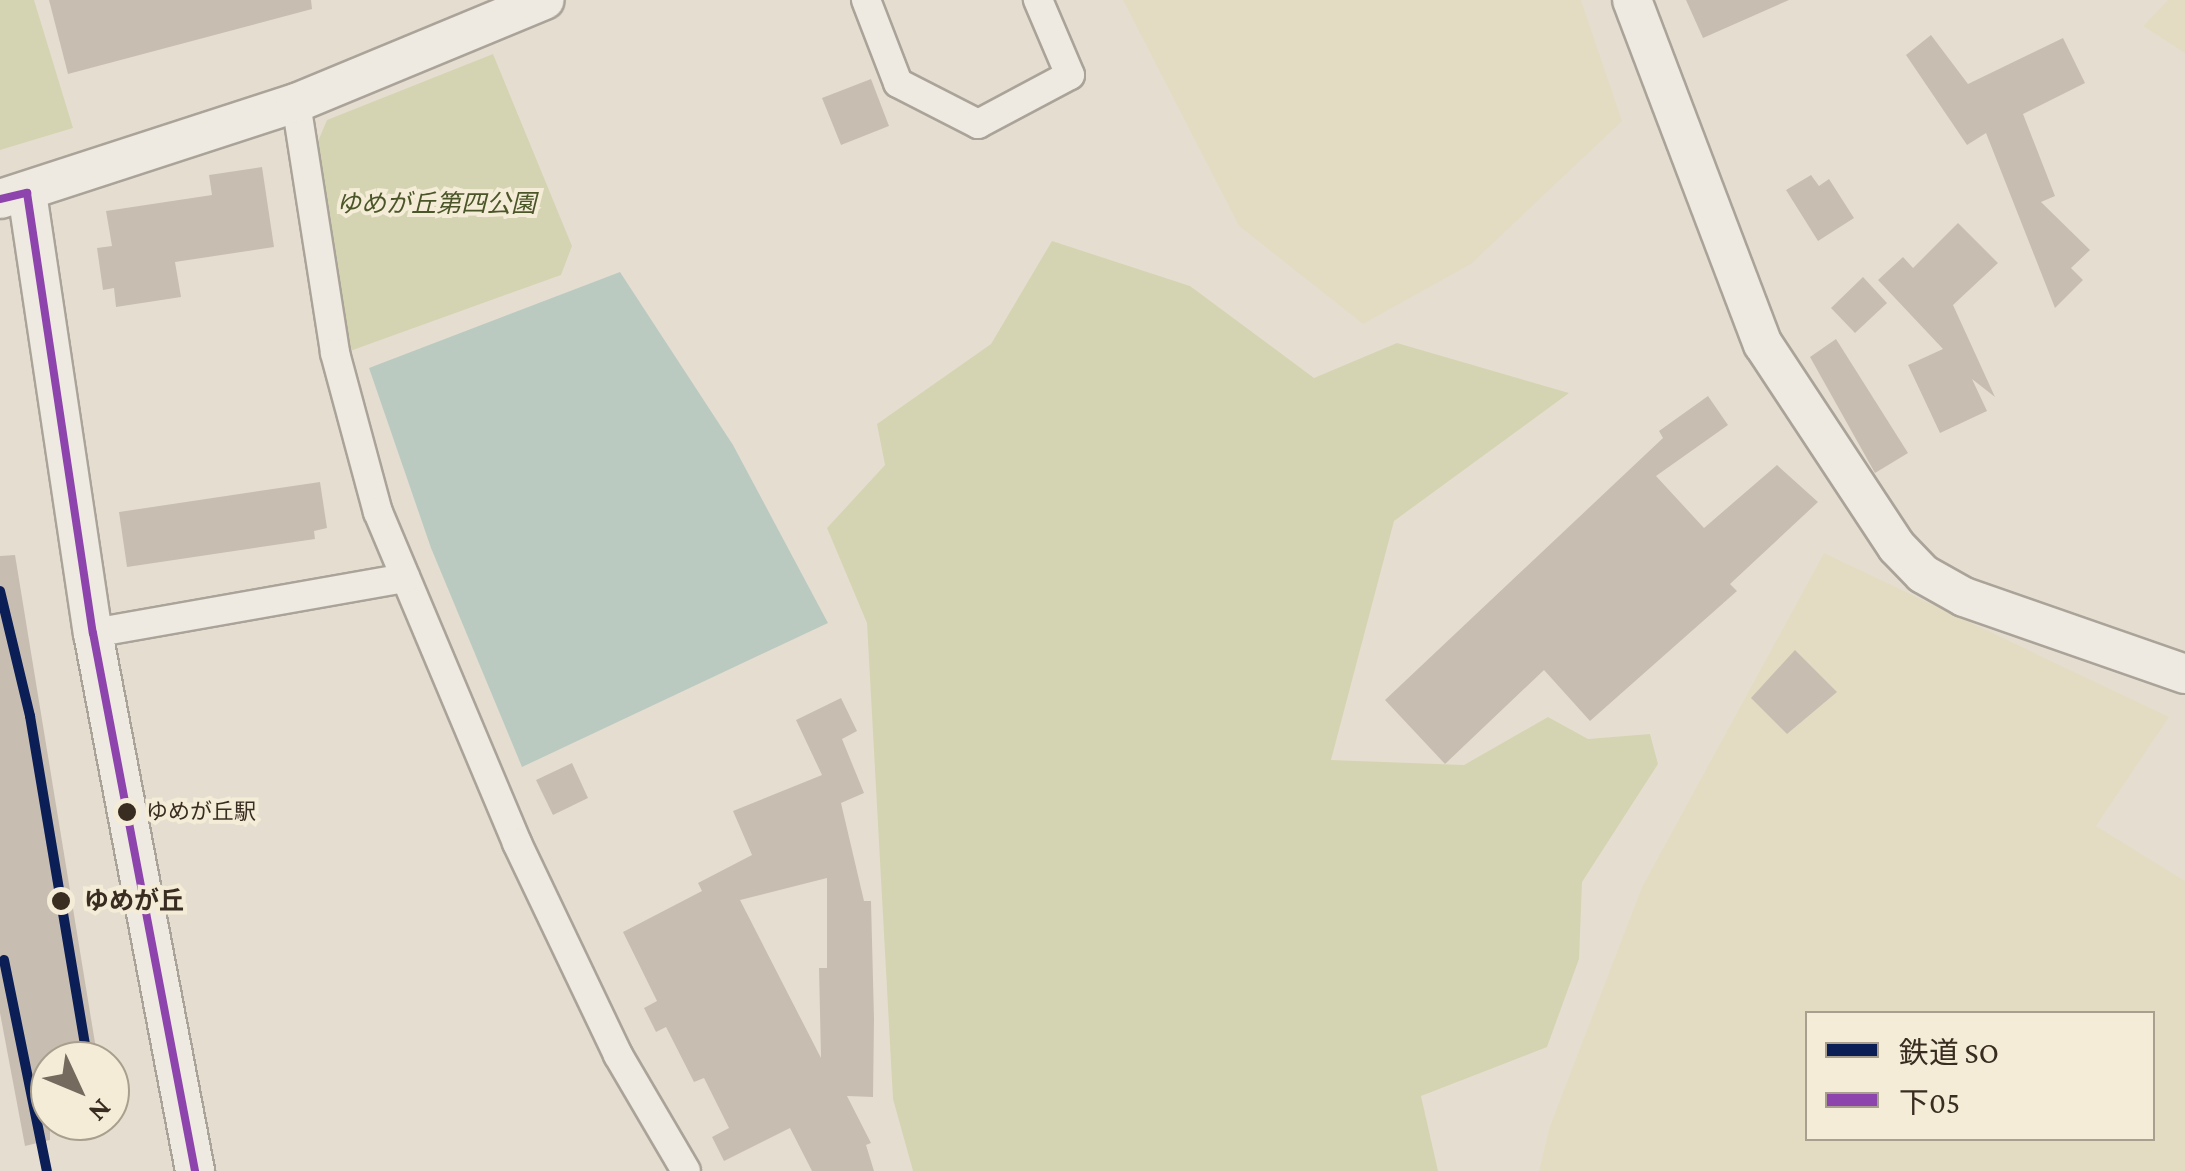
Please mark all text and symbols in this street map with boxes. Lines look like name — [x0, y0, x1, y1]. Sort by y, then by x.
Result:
park label: ゆめが丘第四公園 — [336, 189, 536, 219]
place label: ゆめが丘駅 — [146, 799, 256, 825]
marker: ゆめが丘駅 — [117, 802, 137, 822]
place label: ゆめが丘 — [84, 886, 184, 916]
marker: ゆめが丘 — [48, 888, 74, 914]
legend — [1805, 1011, 2155, 1141]
text: 鉄道 SO — [1899, 1036, 1999, 1069]
north arrow — [30, 1041, 130, 1141]
text: 下05 — [1899, 1086, 1960, 1119]
text: N — [83, 1093, 118, 1128]

